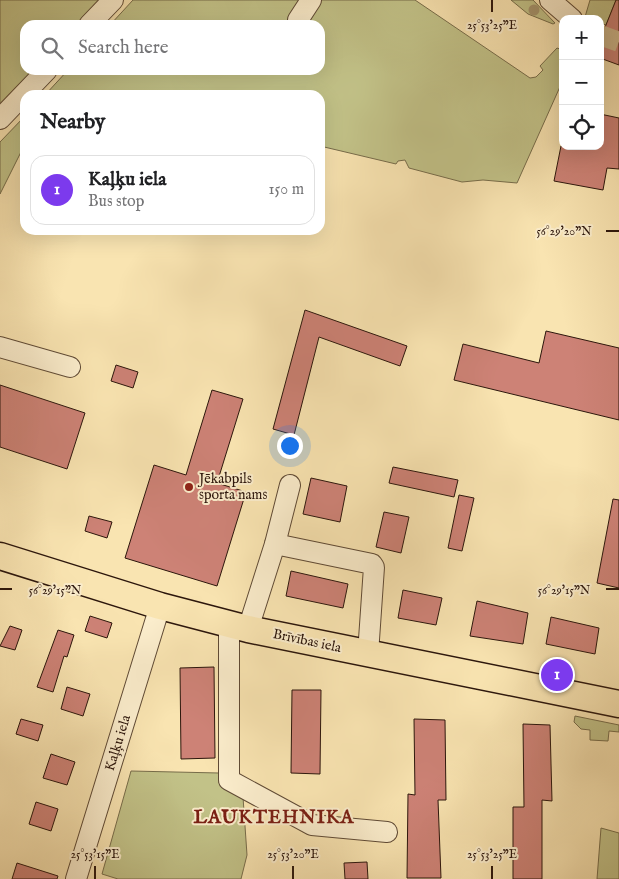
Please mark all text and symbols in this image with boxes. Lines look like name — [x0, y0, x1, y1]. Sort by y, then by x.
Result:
map controls — [559, 15, 604, 150]
button: + — [559, 15, 604, 60]
text: 25°53'25"E — [467, 18, 517, 33]
search box — [20, 20, 325, 75]
icon: search — [38, 34, 66, 62]
text: Search here — [78, 36, 169, 60]
button: − — [559, 60, 604, 105]
button: locate — [559, 105, 604, 150]
text: Nearby — [40, 109, 105, 136]
text: Kaļķu iela — [88, 168, 166, 192]
text: 1 — [54, 180, 60, 200]
text: 150 m — [269, 180, 304, 200]
text: Bus stop — [88, 192, 144, 212]
text: 56°29'20"N — [536, 224, 592, 239]
your location — [277, 433, 303, 459]
place label: Jēkabpils sporta nams — [197, 470, 267, 504]
marker: Jēkabpils sporta nams — [183, 481, 195, 493]
text: 56°29'15"N — [29, 583, 82, 598]
text: 56°29'15"N — [538, 583, 591, 598]
street label: Brīvības iela — [271, 625, 344, 657]
pin: 1 — [541, 656, 573, 694]
street label: Kaļķu iela — [101, 712, 135, 773]
district label: LAUKTEHNIKA — [194, 806, 355, 830]
text: 25°53'15"E — [71, 847, 119, 862]
text: 25°53'20"E — [267, 847, 319, 862]
text: 25°53'25"E — [467, 847, 517, 862]

